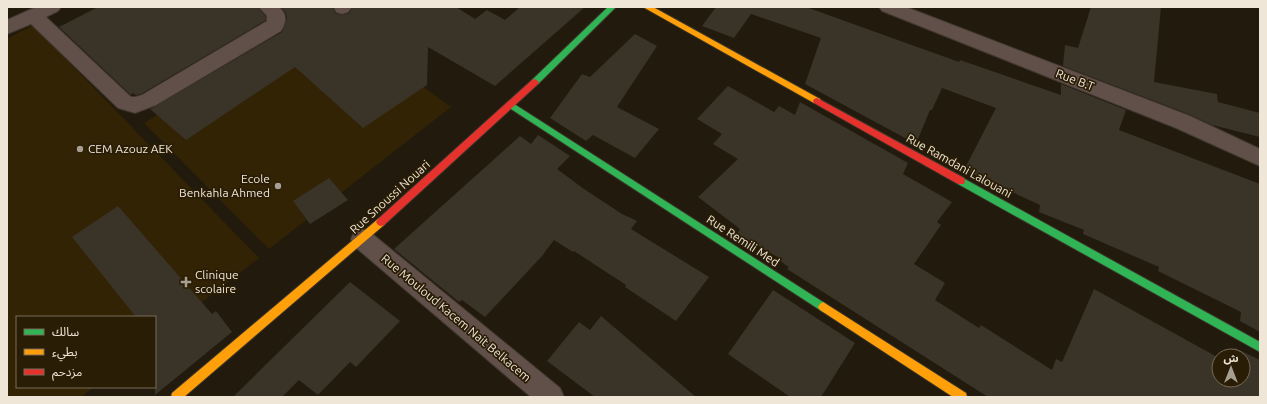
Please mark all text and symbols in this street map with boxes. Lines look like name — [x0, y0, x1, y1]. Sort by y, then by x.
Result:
street label: Rue B.T — [1054, 66, 1097, 93]
street label: Rue Ramdani Lalouani — [904, 131, 1014, 200]
place label: CEM Azouz AEK — [88, 142, 173, 155]
marker: CEM Azouz AEK — [75, 144, 85, 154]
street label: Rue Snoussi Nouari — [347, 157, 432, 236]
place label: Ecole Benkahla Ahmed — [179, 172, 270, 199]
marker: Ecole Benkahla Ahmed — [273, 181, 283, 191]
street label: Rue Remili Med — [705, 212, 782, 269]
street label: Rue Mouloud Kacem Nait Belkacem — [379, 251, 534, 384]
place label: Clinique scolaire — [195, 268, 239, 295]
marker: Clinique scolaire — [180, 276, 192, 288]
legend — [16, 316, 156, 388]
text: سالك — [52, 325, 79, 338]
text: بطيء — [52, 345, 78, 362]
north arrow — [1211, 348, 1251, 388]
text: ش — [1223, 352, 1239, 365]
text: مزدحم — [52, 365, 82, 381]

